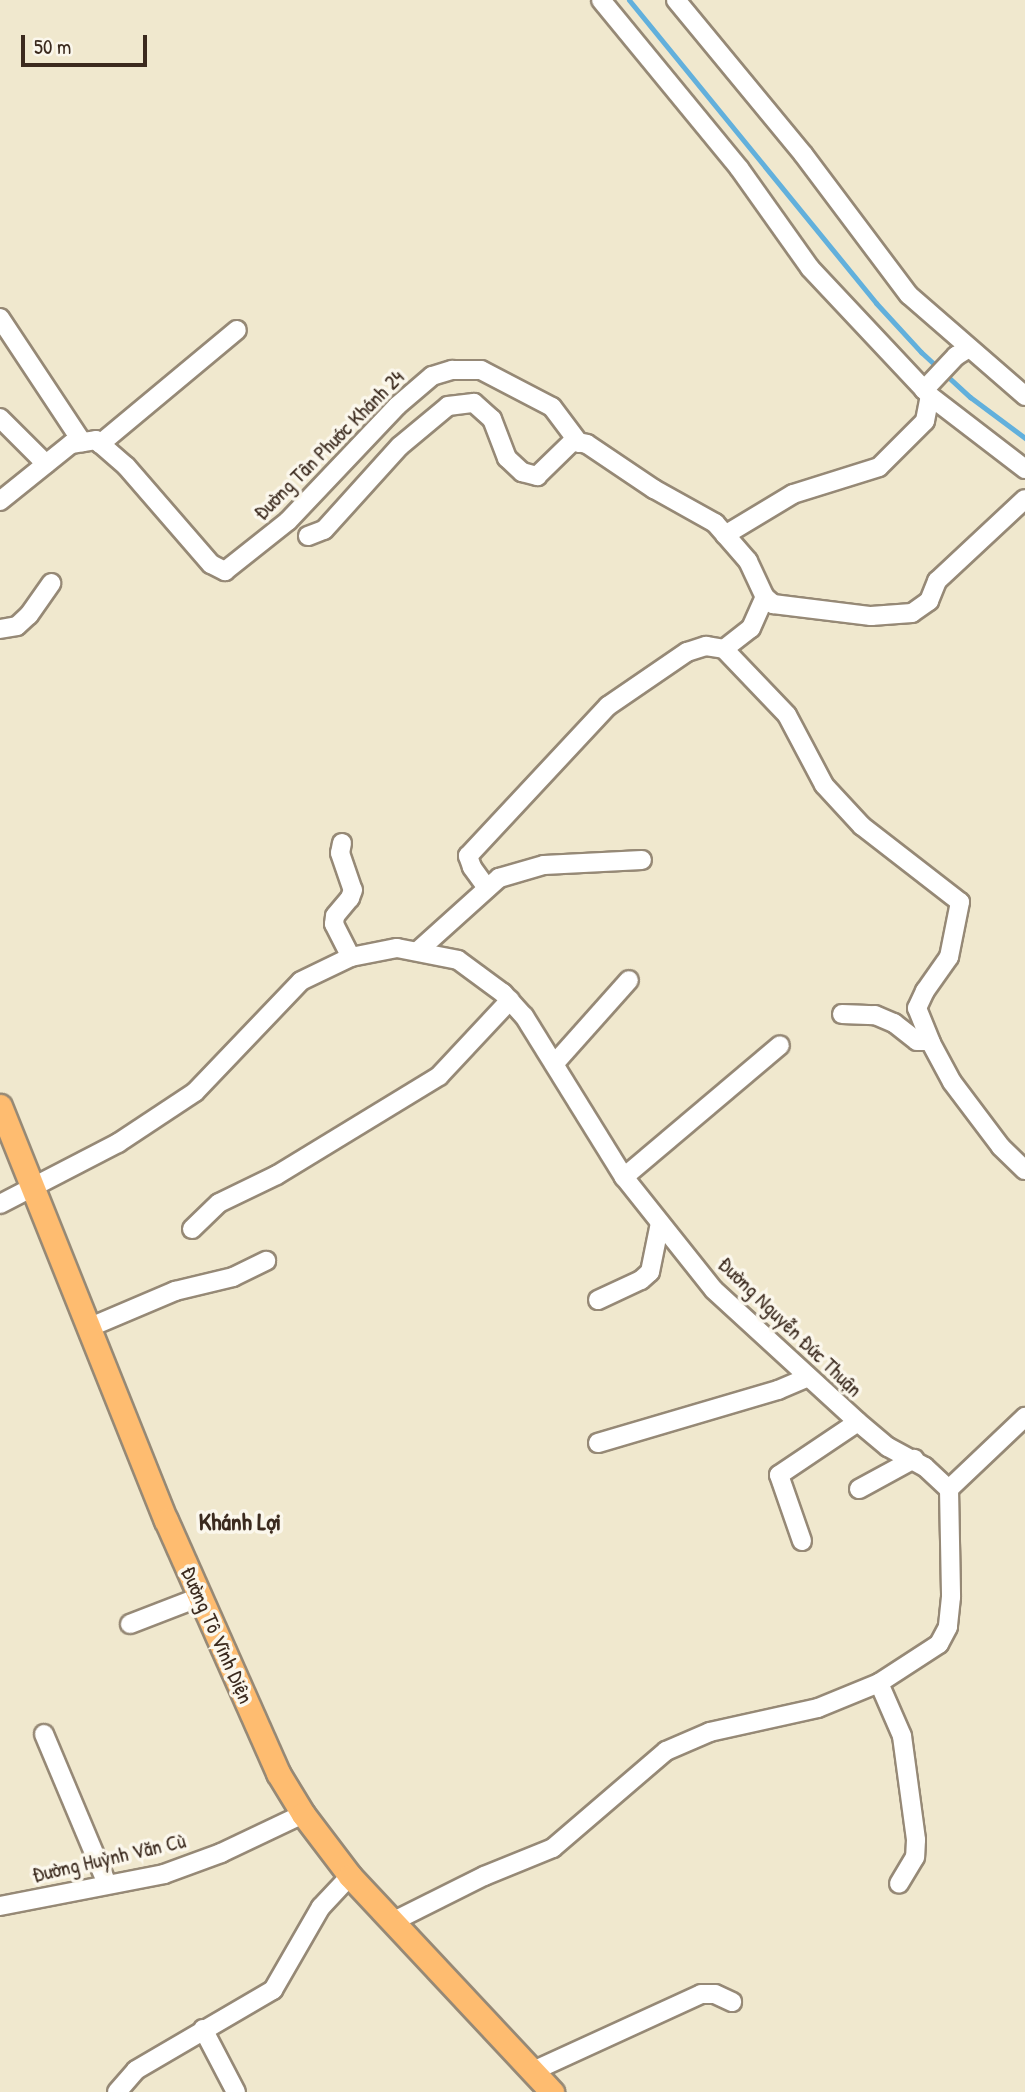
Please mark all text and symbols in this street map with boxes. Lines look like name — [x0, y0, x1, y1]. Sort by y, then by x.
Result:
scale bar — [24, 21, 150, 65]
text: 50 m — [34, 32, 71, 61]
street label: Đường Tân Phước Khánh 24 — [249, 365, 409, 525]
street label: Đường Nguyễn Đức Thuận — [713, 1252, 867, 1402]
district label: Khánh Lợi — [199, 1508, 281, 1536]
street label: Đường Tô Vĩnh Diện — [176, 1563, 258, 1707]
street label: Đường Huỳnh Văn Cù — [30, 1828, 188, 1888]

